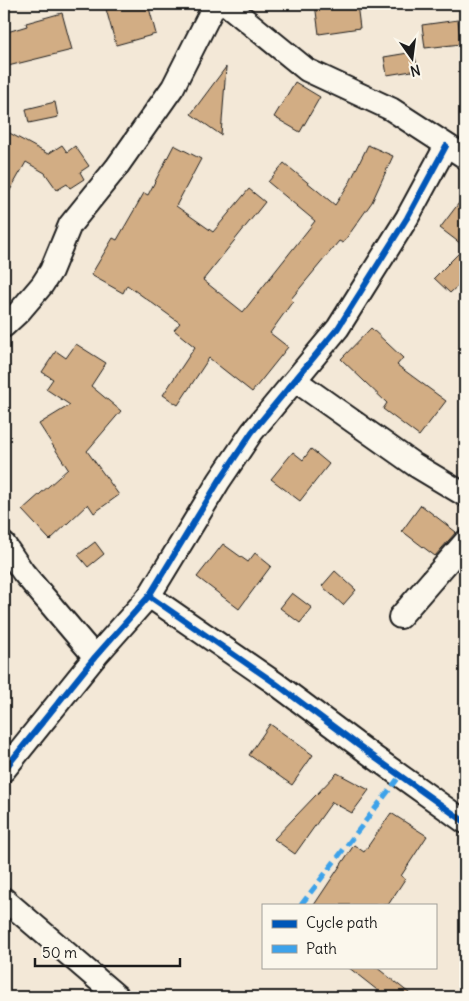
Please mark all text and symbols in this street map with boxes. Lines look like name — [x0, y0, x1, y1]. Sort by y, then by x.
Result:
north arrow — [386, 32, 436, 82]
text: N — [408, 61, 422, 81]
legend — [262, 904, 436, 968]
text: Cycle path — [306, 913, 378, 932]
scale bar — [35, 936, 180, 968]
text: Path — [306, 939, 337, 958]
text: 50 m — [42, 943, 77, 962]

